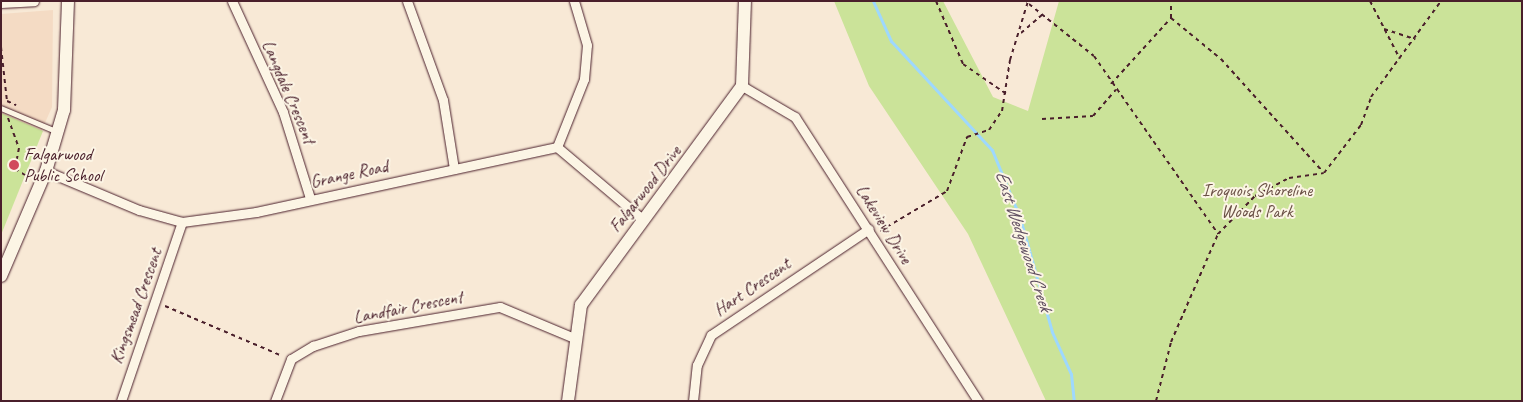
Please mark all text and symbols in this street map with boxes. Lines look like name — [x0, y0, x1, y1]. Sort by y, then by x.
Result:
street label: Langdale Crescent — [257, 37, 321, 147]
street label: Falgarwood Drive — [604, 141, 686, 237]
place label: Falgarwood Public School — [24, 144, 102, 186]
street label: Grange Road — [309, 155, 389, 193]
marker: Falgarwood Public School — [8, 159, 20, 171]
water label: East Wedgewood Creek — [990, 168, 1056, 314]
street label: Lakeview Drive — [851, 180, 917, 268]
park label: Iroquois Shoreline Woods Park — [1202, 180, 1312, 222]
street label: Kingsmead Crescent — [105, 245, 167, 367]
street label: Hart Crescent — [709, 253, 795, 321]
street label: Landfair Crescent — [351, 286, 465, 328]

